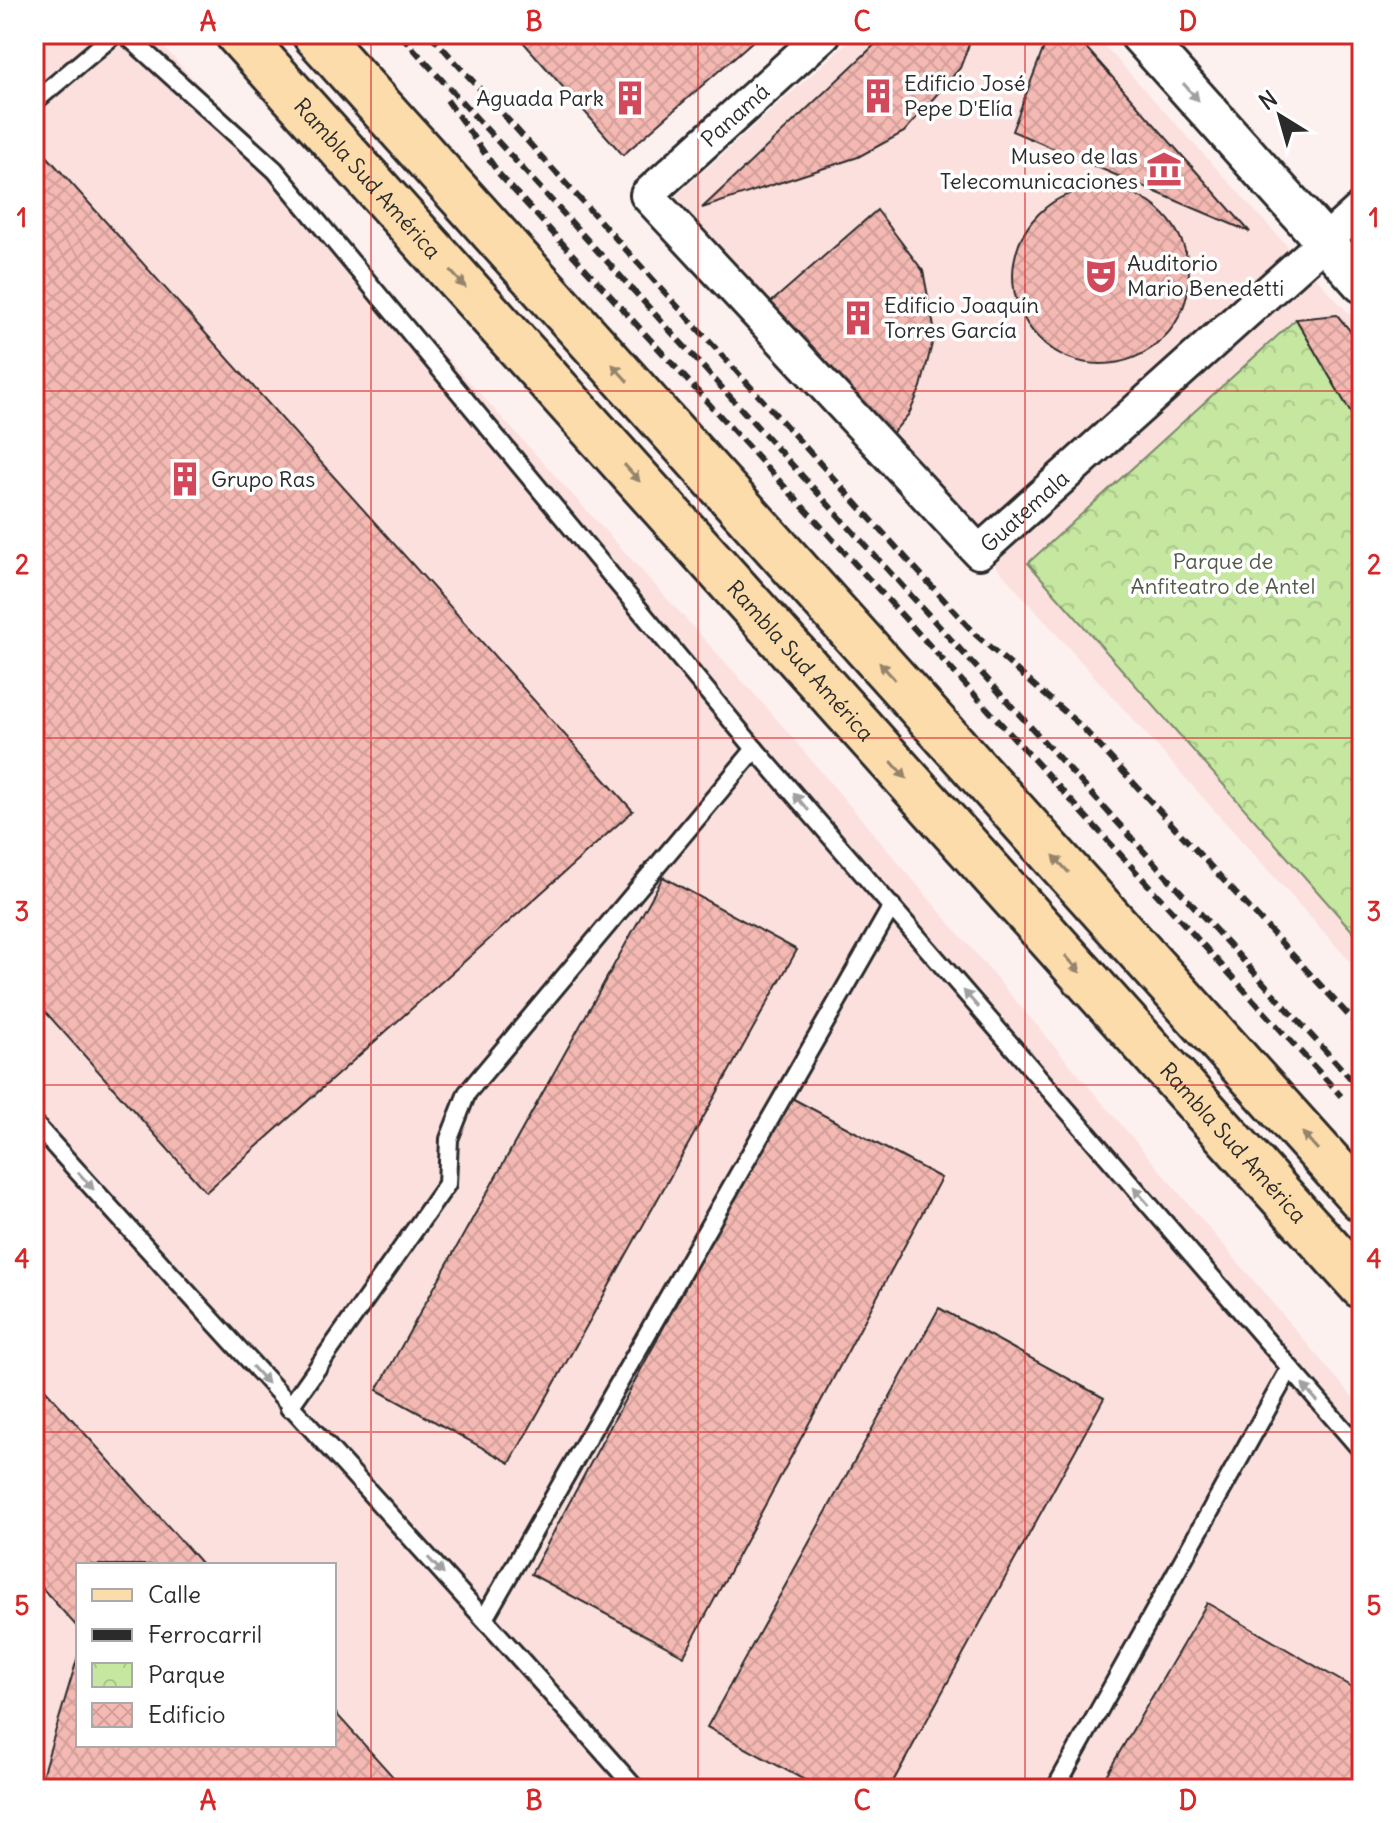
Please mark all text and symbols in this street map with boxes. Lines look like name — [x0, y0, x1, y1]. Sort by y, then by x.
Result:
text: A — [200, 5, 217, 38]
text: B — [525, 5, 543, 38]
text: C — [853, 5, 871, 38]
text: D — [1179, 5, 1197, 38]
place label: Edificio José Pepe D'Elía — [904, 69, 1026, 122]
north arrow — [1240, 76, 1320, 156]
street label: Panamá — [695, 77, 775, 153]
building icon: Edificio José Pepe D'Elía — [859, 77, 897, 115]
building icon: Aguada Park — [611, 79, 649, 117]
one-way arrow — [1182, 82, 1200, 102]
place label: Aguada Park — [476, 84, 604, 112]
text: N — [1253, 84, 1282, 116]
street label: Rambla Sud América — [288, 92, 447, 265]
place label: Museo de las Telecomunicaciones — [940, 142, 1138, 195]
museum icon: Museo de las Telecomunicaciones — [1145, 150, 1183, 188]
text: 1 — [17, 201, 27, 234]
text: 1 — [1369, 201, 1379, 234]
place label: Auditorio Mario Benedetti — [1127, 249, 1284, 302]
theatre icon: Auditorio Mario Benedetti — [1082, 257, 1120, 295]
one-way arrow — [449, 270, 467, 289]
place label: Edificio Joaquín Torres García — [884, 291, 1039, 344]
building icon: Edificio Joaquín Torres García — [839, 299, 877, 337]
one-way arrow — [612, 364, 629, 384]
building icon: Grupo Ras — [166, 460, 204, 498]
one-way arrow — [623, 463, 641, 483]
street label: Guatemala — [974, 464, 1075, 558]
place label: Grupo Ras — [211, 465, 315, 493]
park label: Parque de Anfiteatro de Antel — [1131, 547, 1315, 600]
text: 2 — [15, 548, 29, 581]
text: 2 — [1367, 548, 1381, 581]
street label: Rambla Sud América — [721, 574, 880, 747]
one-way arrow — [879, 661, 897, 680]
one-way arrow — [890, 761, 908, 780]
one-way arrow — [793, 793, 810, 813]
one-way arrow — [1053, 855, 1071, 874]
text: 3 — [15, 895, 29, 928]
text: 3 — [1367, 895, 1381, 928]
one-way arrow — [1064, 954, 1082, 974]
one-way arrow — [963, 989, 981, 1008]
street label: Rambla Sud América — [1154, 1057, 1313, 1229]
one-way arrow — [1302, 1131, 1319, 1151]
one-way arrow — [77, 1171, 94, 1191]
one-way arrow — [1132, 1187, 1150, 1206]
text: 4 — [14, 1242, 30, 1275]
text: 4 — [1366, 1242, 1382, 1275]
one-way arrow — [250, 1365, 268, 1384]
one-way arrow — [1302, 1384, 1319, 1404]
one-way arrow — [427, 1556, 445, 1575]
legend — [76, 1563, 336, 1747]
text: Calle — [148, 1579, 201, 1609]
text: 5 — [15, 1589, 30, 1622]
text: 5 — [1367, 1589, 1382, 1622]
text: Ferrocarril — [148, 1619, 262, 1649]
text: Parque — [148, 1659, 225, 1689]
text: Edificio — [148, 1699, 226, 1729]
text: A — [200, 1784, 217, 1817]
text: B — [525, 1784, 543, 1817]
text: C — [853, 1784, 871, 1817]
text: D — [1179, 1784, 1197, 1817]

